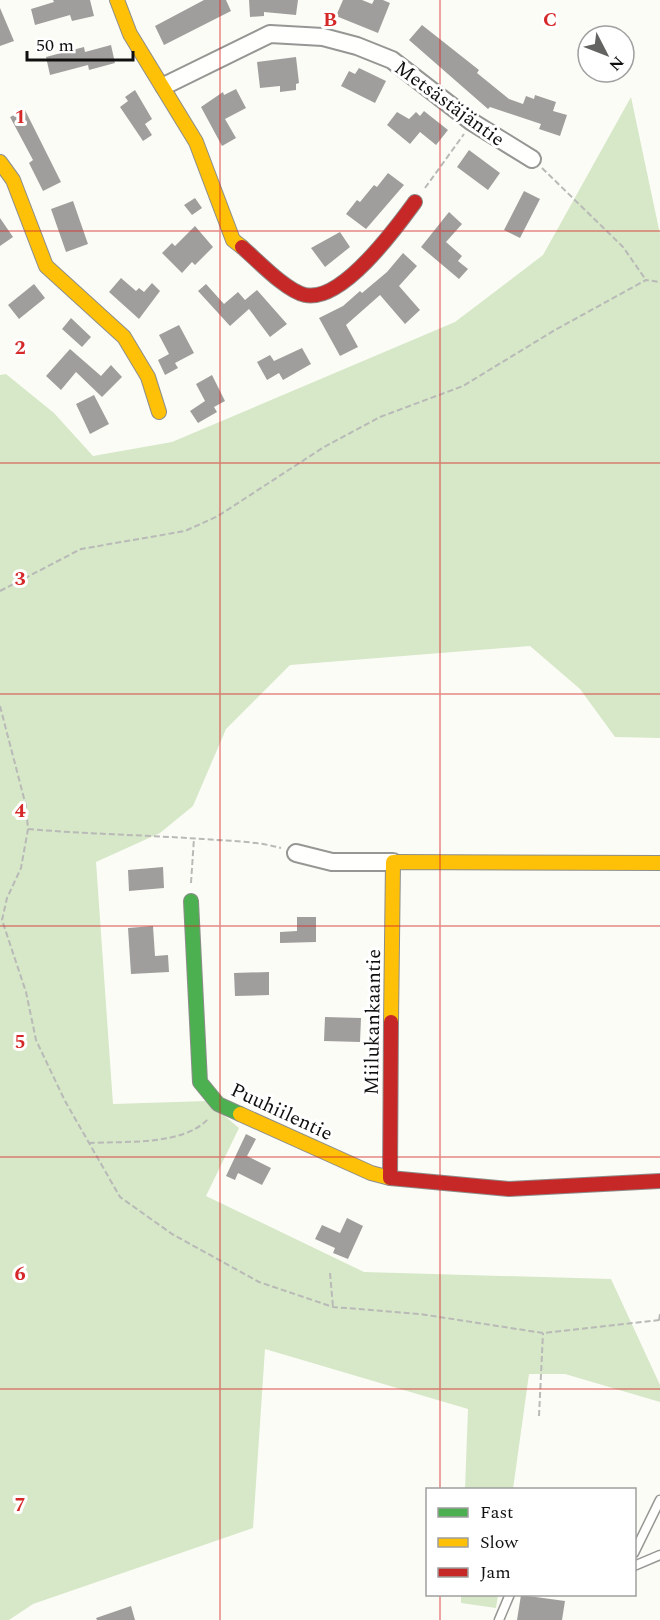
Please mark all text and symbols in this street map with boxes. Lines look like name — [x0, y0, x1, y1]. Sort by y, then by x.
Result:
text: B — [323, 5, 337, 35]
text: C — [543, 5, 557, 35]
scale bar — [27, 24, 134, 62]
north arrow — [576, 24, 636, 84]
text: 50 m — [36, 32, 74, 59]
text: N — [603, 50, 630, 76]
street label: Metsästäjäntie — [388, 53, 511, 154]
text: 1 — [14, 102, 26, 132]
text: 2 — [14, 333, 26, 363]
text: 3 — [14, 564, 26, 594]
text: 4 — [14, 796, 26, 826]
street label: Miilukankaantie — [357, 949, 389, 1095]
text: 5 — [14, 1027, 26, 1057]
street label: Puuhiilentie — [226, 1075, 338, 1149]
text: 6 — [14, 1259, 26, 1289]
legend — [426, 1488, 636, 1596]
text: 7 — [14, 1490, 26, 1520]
text: Fast — [480, 1499, 513, 1526]
text: Slow — [480, 1529, 519, 1556]
text: Jam — [480, 1559, 511, 1586]

